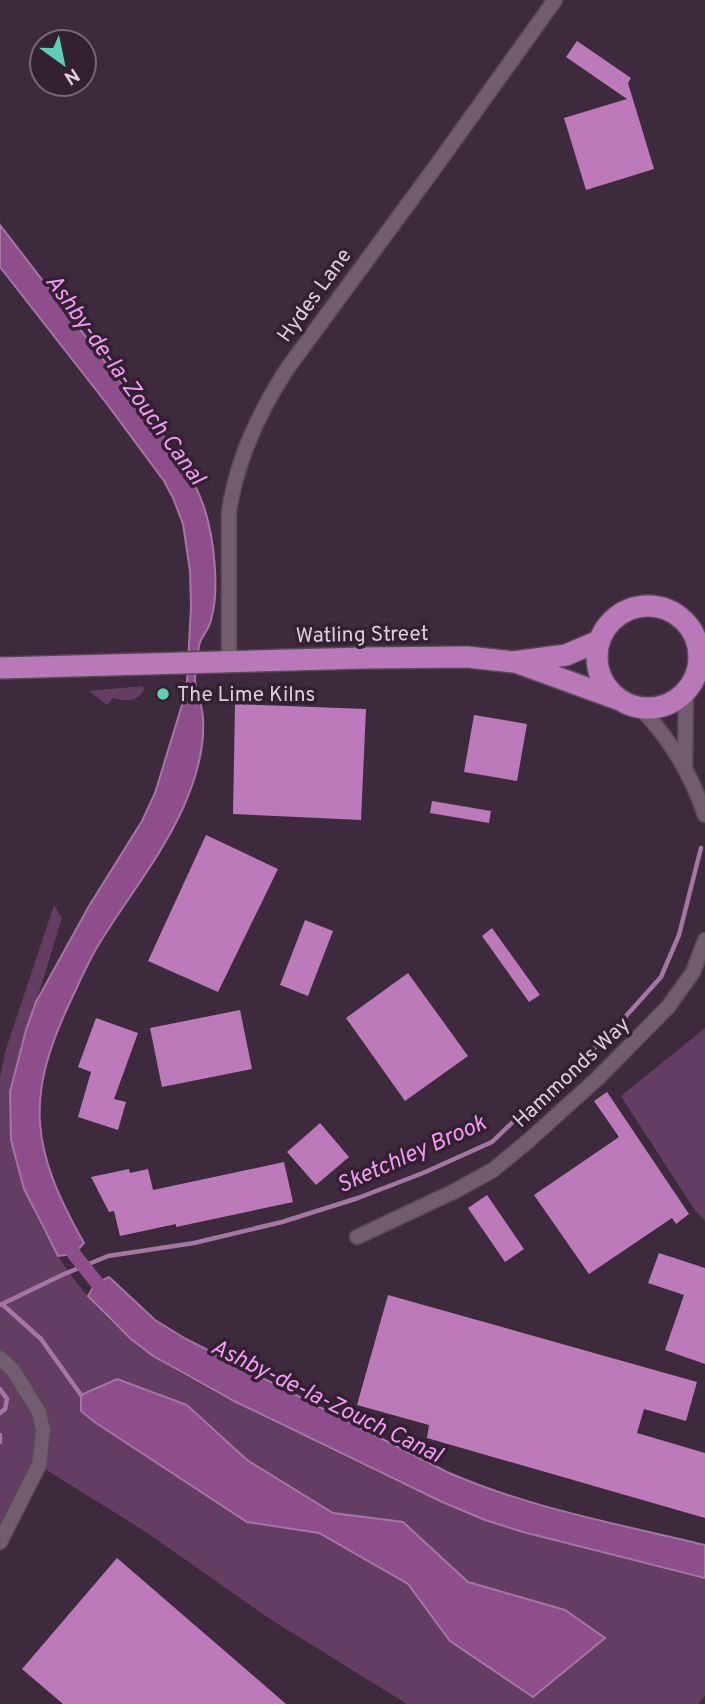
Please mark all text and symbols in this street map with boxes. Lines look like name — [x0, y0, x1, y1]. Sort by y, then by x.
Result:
north arrow — [28, 28, 98, 98]
text: N — [59, 62, 83, 89]
street label: Hydes Lane — [272, 244, 358, 348]
water label: Ashby-de-la-Zouch Canal — [38, 269, 211, 493]
street label: Watling Street — [295, 621, 429, 650]
place label: The Lime Kilns — [177, 682, 315, 709]
marker: The Lime Kilns — [155, 686, 171, 702]
street label: Hammonds Way — [508, 1012, 636, 1134]
water label: Sketchley Brook — [333, 1109, 491, 1201]
water label: Ashby-de-la-Zouch Canal — [206, 1334, 447, 1471]

